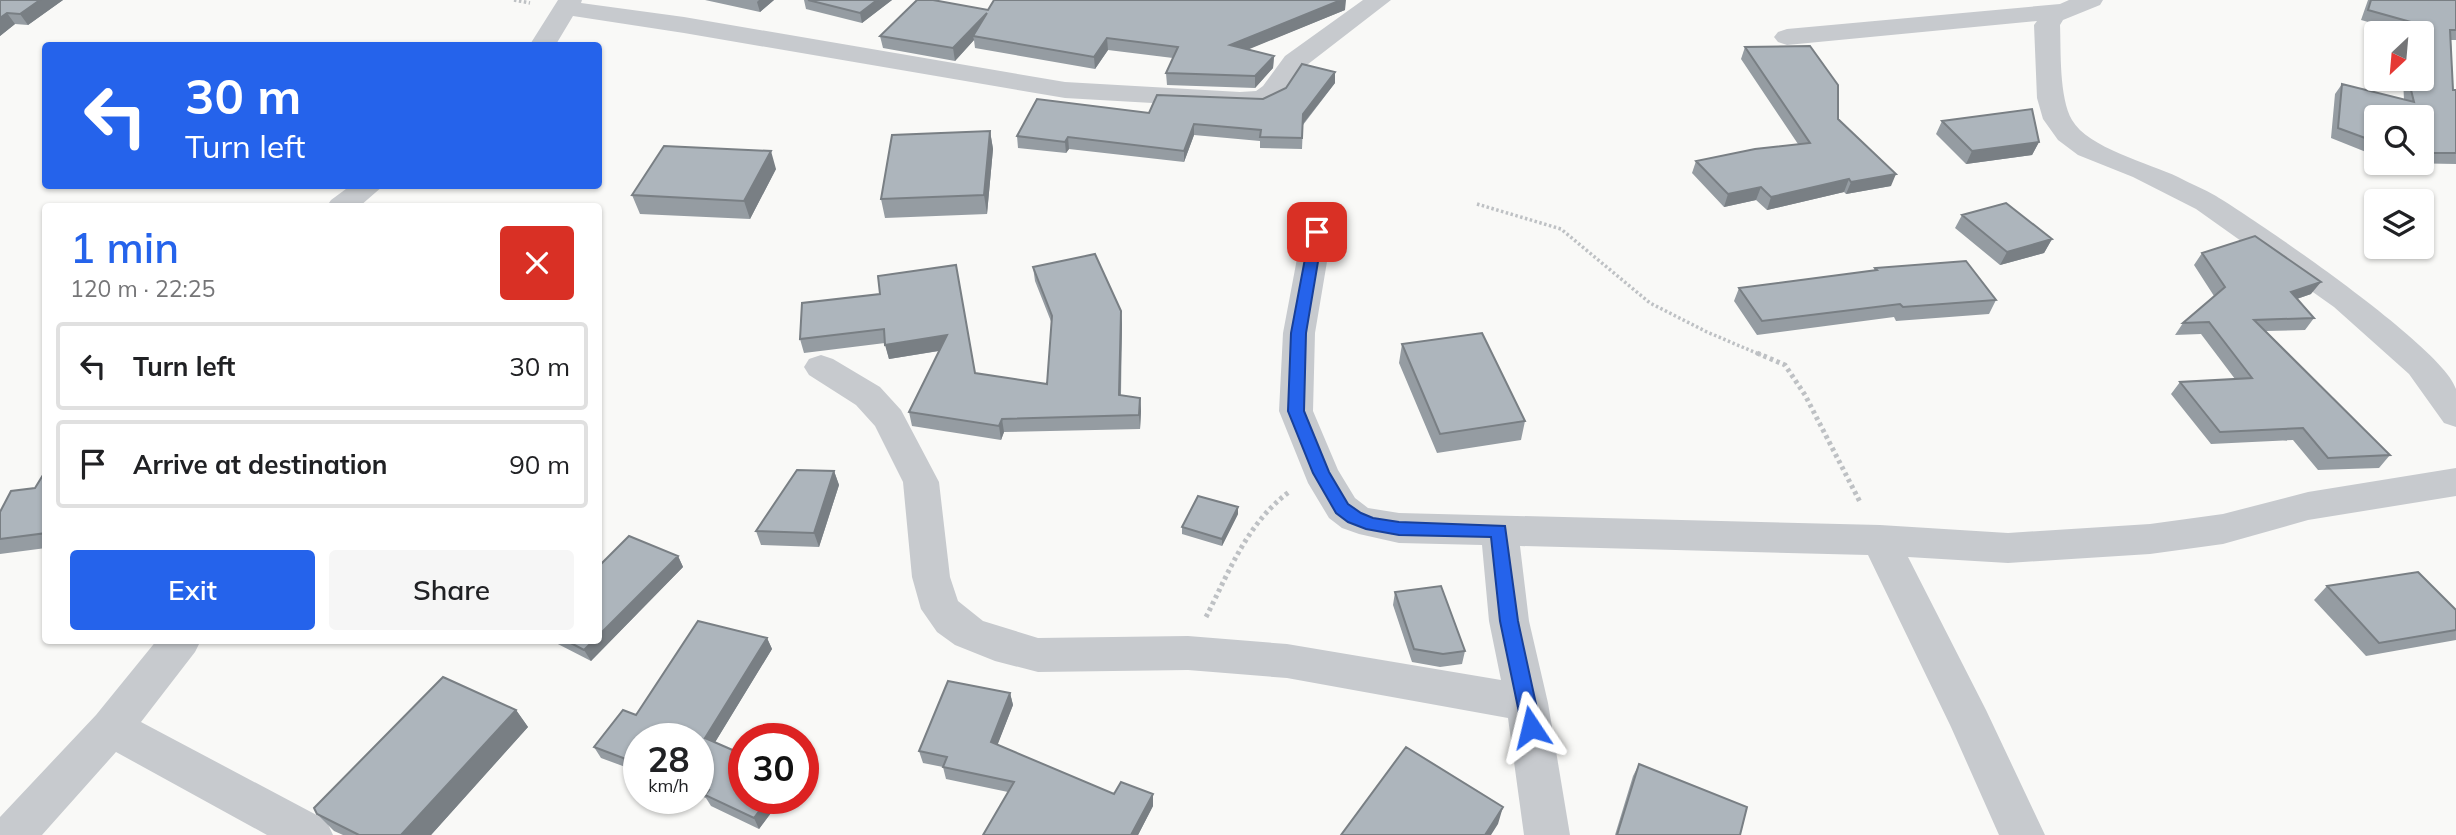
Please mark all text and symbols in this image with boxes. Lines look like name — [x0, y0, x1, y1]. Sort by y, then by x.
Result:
north arrow — [2364, 21, 2434, 91]
map controls — [2364, 21, 2434, 259]
text: 30 m — [185, 65, 301, 126]
icon: left — [70, 70, 161, 161]
button: search — [2364, 105, 2434, 175]
text: Turn left — [185, 126, 305, 166]
button: layers — [2364, 189, 2434, 259]
pin — [1287, 202, 1347, 262]
icon: arrive — [1298, 213, 1336, 251]
text: 1 min — [70, 221, 179, 274]
button: close — [500, 226, 574, 300]
text: 120 m · 22:25 — [70, 274, 215, 303]
icon: left — [74, 347, 112, 385]
text: Turn left — [133, 350, 235, 383]
text: 30 m — [509, 350, 570, 383]
icon: arrive — [74, 445, 112, 483]
text: Arrive at destination — [133, 448, 388, 481]
text: 90 m — [509, 448, 570, 481]
button: Exit — [70, 550, 315, 630]
button: Share — [329, 550, 574, 630]
position arrow — [1494, 690, 1568, 764]
speed limit sign: 30 — [728, 723, 819, 814]
text: 28 — [647, 737, 690, 781]
text: km/h — [648, 774, 689, 797]

